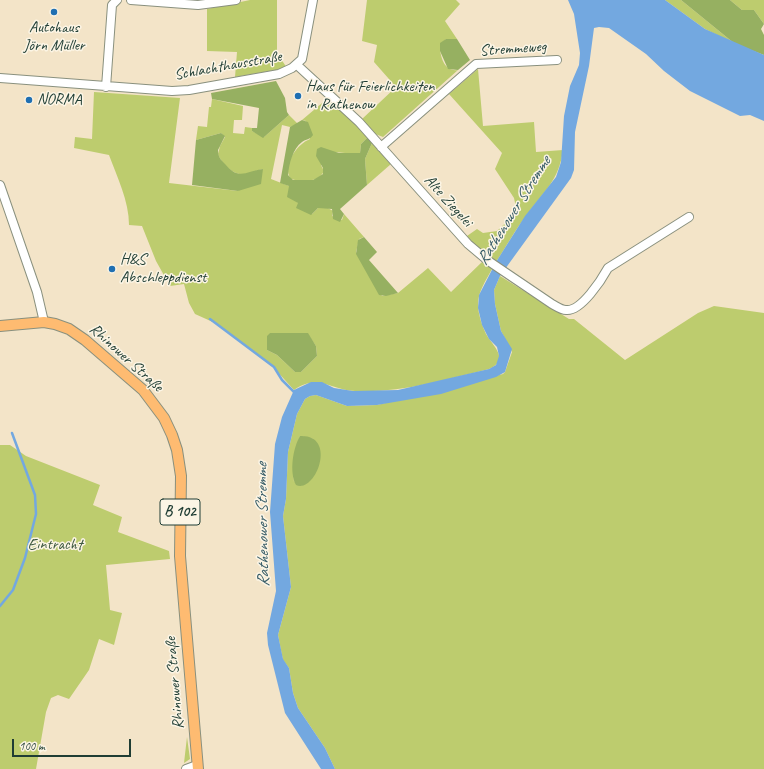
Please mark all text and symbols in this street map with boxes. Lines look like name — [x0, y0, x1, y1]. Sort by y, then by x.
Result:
marker: Autohaus Jörn Müller — [49, 7, 59, 17]
place label: Autohaus Jörn Müller — [23, 18, 85, 56]
street label: Stremmeweg — [479, 37, 547, 61]
street label: Schlachthausstraße — [173, 47, 283, 85]
place label: Haus für Feierlichkeiten in Rathenow — [306, 77, 434, 115]
place label: NORMA — [37, 90, 82, 110]
marker: Haus für Feierlichkeiten in Rathenow — [293, 91, 303, 101]
marker: NORMA — [24, 95, 34, 105]
water label: Rathenower Stremme — [473, 153, 555, 269]
street label: Alte Ziegelei — [420, 171, 476, 231]
place label: H&S Abschleppdienst — [120, 250, 206, 288]
marker: H&S Abschleppdienst — [107, 264, 117, 274]
street label: Rhinower Straße — [85, 320, 167, 396]
water label: Rathenower Stremme — [252, 463, 274, 587]
road number: B 102 — [160, 499, 200, 525]
park label: Eintracht — [28, 535, 82, 555]
street label: Rhinower Straße — [161, 636, 189, 730]
scale bar — [14, 731, 133, 757]
text: 100 m — [19, 738, 45, 754]

